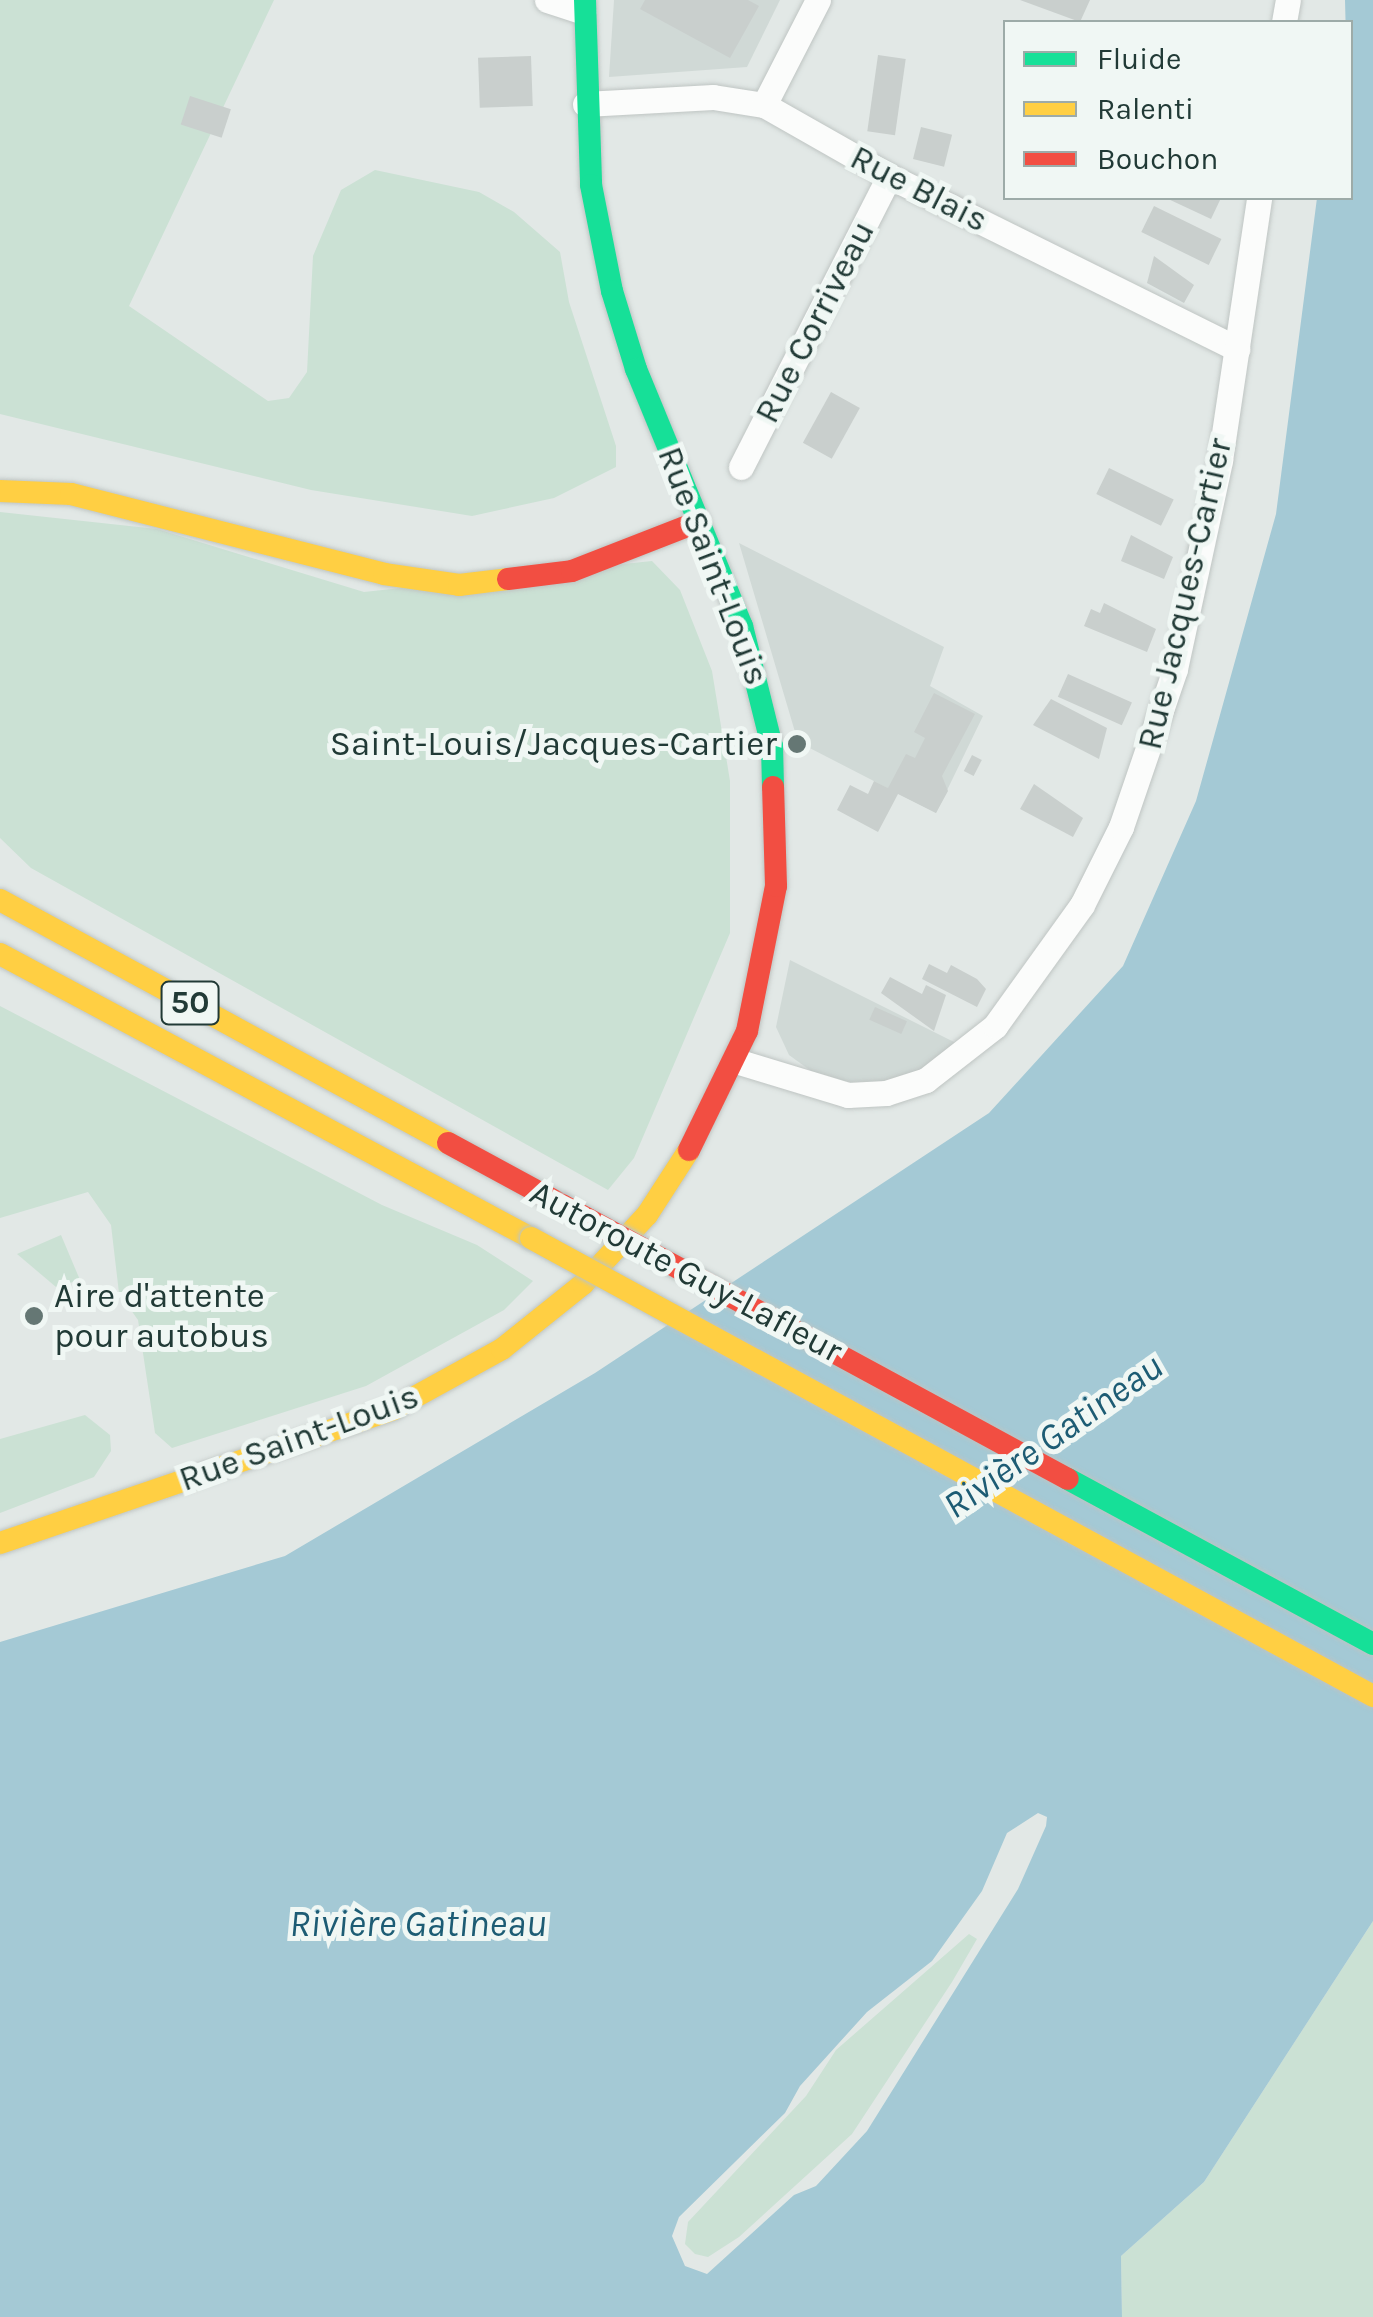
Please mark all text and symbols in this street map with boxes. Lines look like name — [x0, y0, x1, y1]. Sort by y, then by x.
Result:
legend — [1003, 20, 1353, 200]
text: Fluide — [1097, 41, 1181, 77]
text: Ralenti — [1097, 91, 1194, 127]
street label: Rue Blais — [843, 137, 995, 241]
text: Bouchon — [1097, 141, 1218, 177]
street label: Rue Corriveau — [746, 214, 884, 430]
street label: Rue Jacques-Cartier — [1129, 434, 1241, 754]
street label: Rue Saint-Louis — [648, 441, 778, 691]
place label: Saint-Louis/Jacques-Cartier — [330, 723, 777, 765]
marker: Saint-Louis/Jacques-Cartier — [786, 733, 808, 755]
road number: 50 — [160, 976, 220, 1030]
street label: Autoroute Guy-Lafleur — [523, 1172, 849, 1372]
place label: Aire d'attente pour autobus — [54, 1275, 269, 1357]
marker: Aire d'attente pour autobus — [23, 1305, 45, 1327]
water label: Rivière Gatineau — [935, 1344, 1171, 1528]
street label: Rue Saint-Louis — [174, 1375, 424, 1501]
water label: Rivière Gatineau — [289, 1901, 547, 1947]

